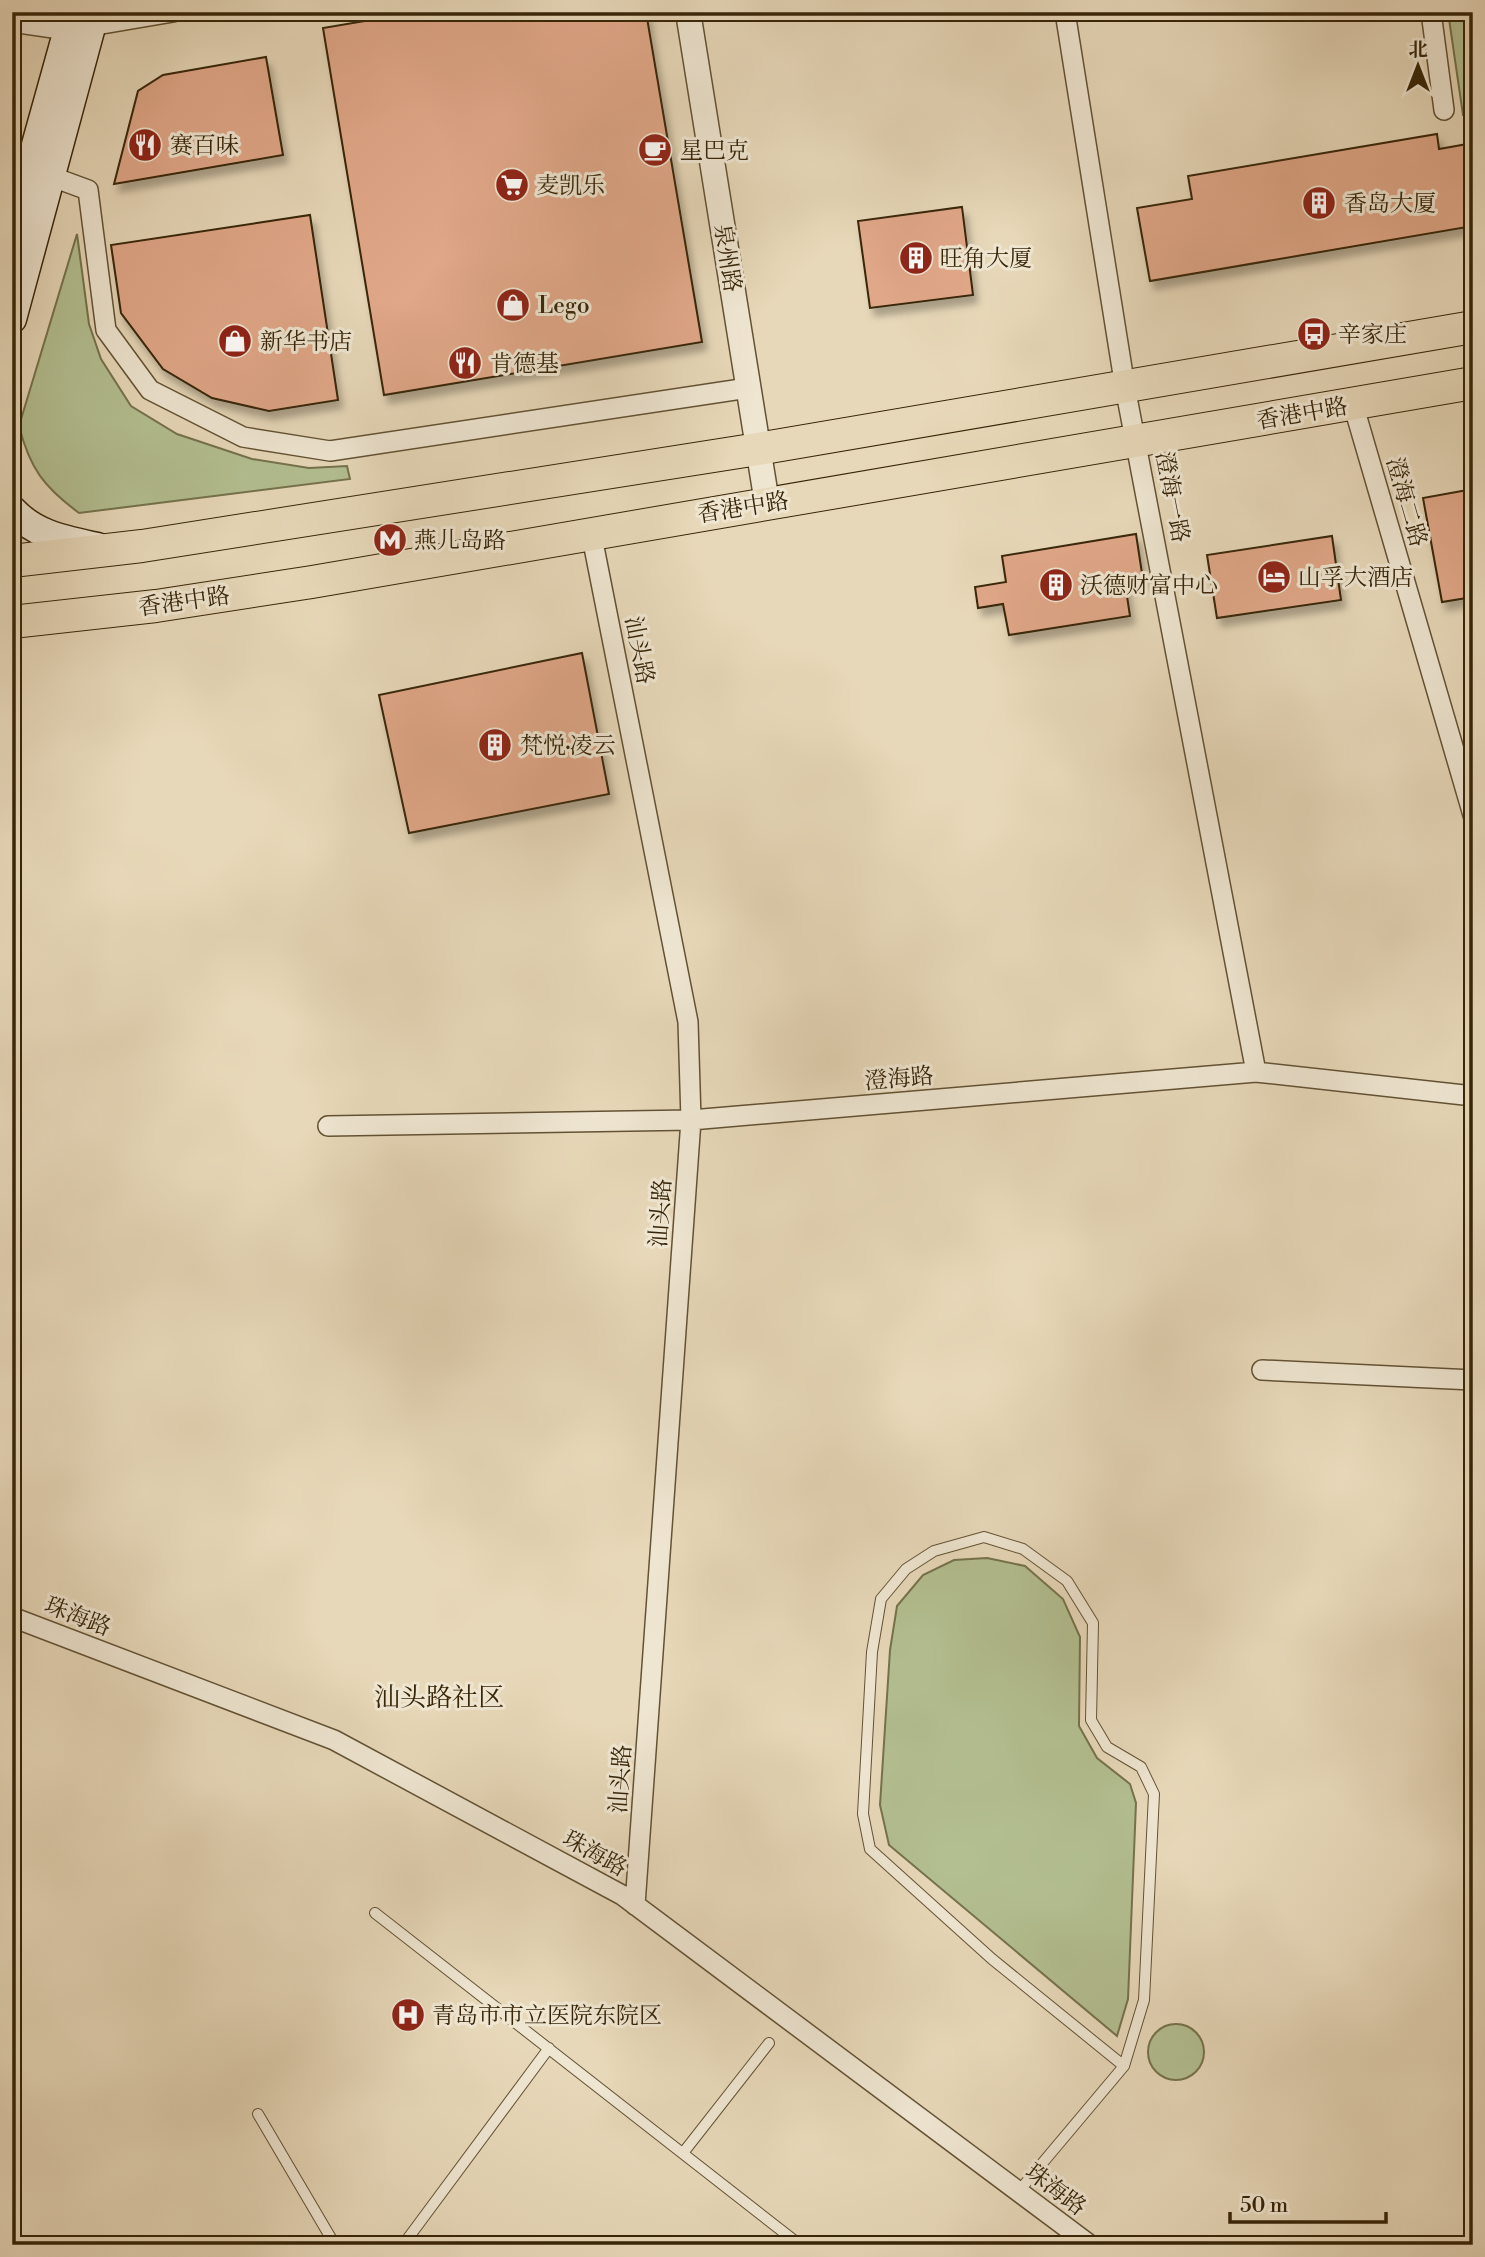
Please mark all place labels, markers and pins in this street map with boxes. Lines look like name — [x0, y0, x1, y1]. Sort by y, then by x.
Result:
restaurant icon: 赛百味 — [126, 126, 164, 164]
cafe icon: 星巴克 — [636, 131, 674, 169]
place label: 赛百味 — [170, 132, 239, 160]
place label: 星巴克 — [680, 137, 749, 165]
supermarket icon: 麦凯乐 — [493, 166, 531, 204]
place label: 麦凯乐 — [536, 172, 605, 200]
building icon: 香岛大厦 — [1300, 184, 1338, 222]
place label: 香岛大厦 — [1344, 190, 1436, 218]
building icon: 旺角大厦 — [897, 239, 935, 277]
place label: 旺角大厦 — [940, 245, 1032, 273]
shop icon: Lego — [494, 286, 532, 324]
place label: Lego — [538, 292, 590, 320]
bus stop icon: 辛家庄 — [1295, 315, 1333, 353]
place label: 辛家庄 — [1338, 321, 1407, 349]
shop icon: 新华书店 — [216, 322, 254, 360]
place label: 新华书店 — [260, 328, 352, 356]
restaurant icon: 肯德基 — [446, 344, 484, 382]
place label: 肯德基 — [490, 350, 559, 378]
metro station icon: 燕儿岛路 — [371, 521, 409, 559]
place label: 燕儿岛路 — [414, 527, 506, 555]
hotel icon: 山孚大酒店 — [1255, 558, 1293, 596]
place label: 山孚大酒店 — [1298, 564, 1413, 592]
building icon: 沃德财富中心 — [1037, 566, 1075, 604]
place label: 沃德财富中心 — [1080, 572, 1218, 600]
building icon: 梵悦·凌云 — [476, 726, 514, 764]
place label: 梵悦·凌云 — [520, 732, 616, 760]
hospital icon: 青岛市市立医院东院区 — [389, 1996, 427, 2034]
place label: 青岛市市立医院东院区 — [432, 2002, 662, 2030]

